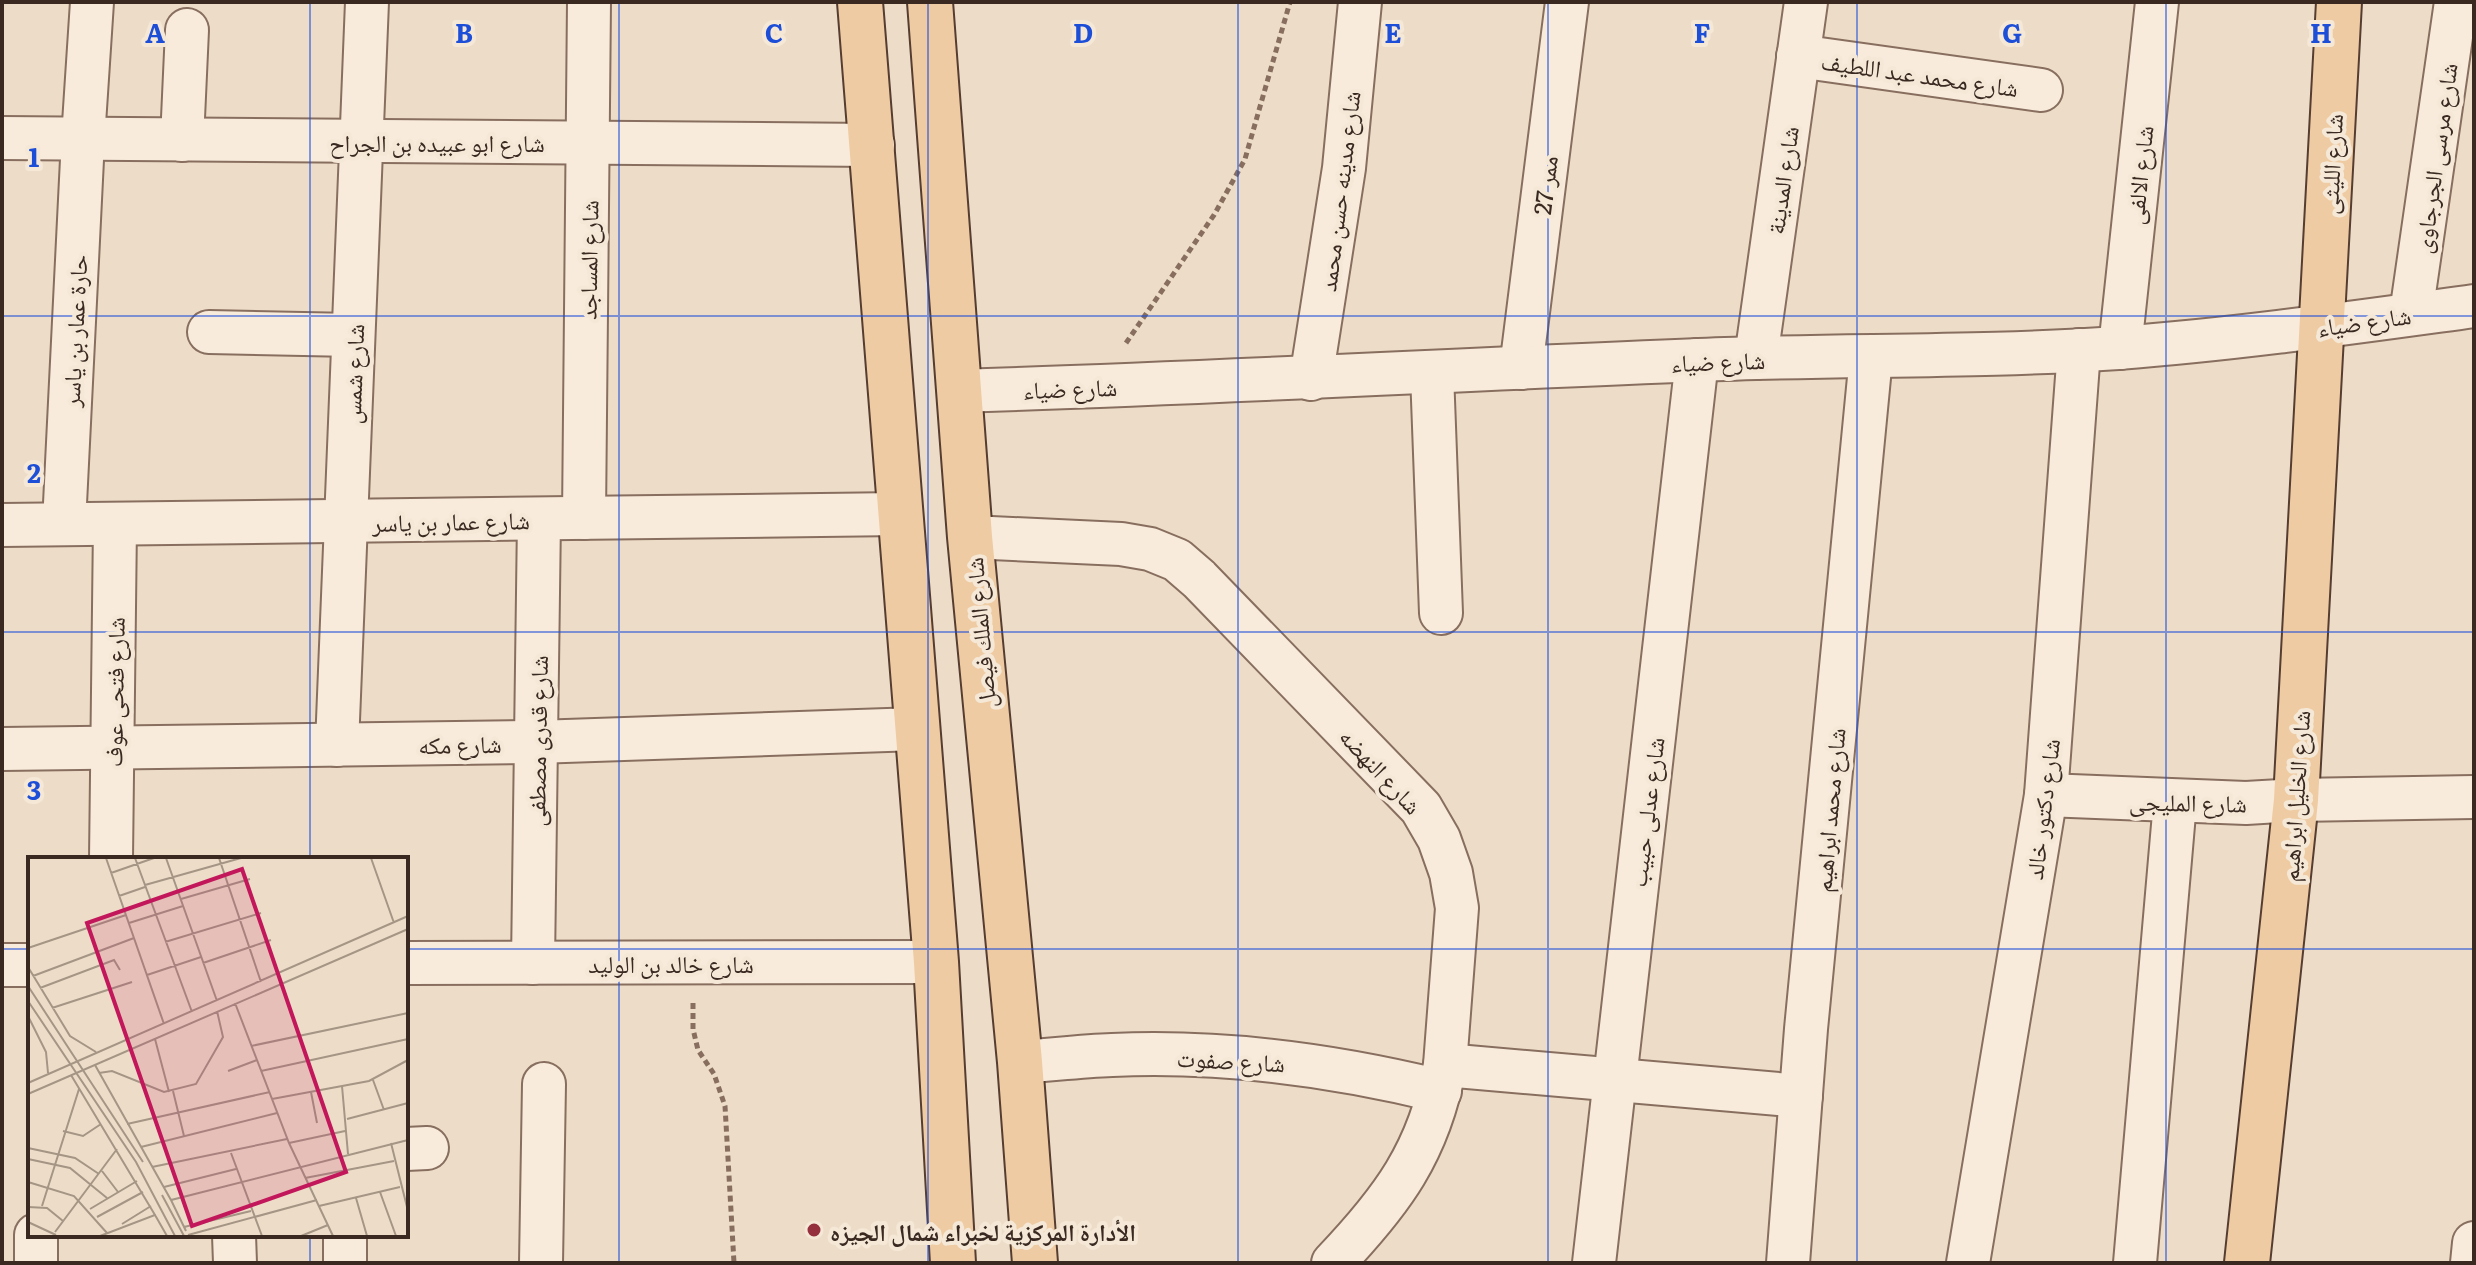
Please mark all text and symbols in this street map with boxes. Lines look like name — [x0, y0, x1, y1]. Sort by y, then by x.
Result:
text: A — [145, 12, 165, 51]
text: B — [455, 12, 473, 51]
text: C — [765, 12, 783, 51]
text: D — [1073, 12, 1093, 51]
text: E — [1384, 12, 1402, 51]
text: F — [1694, 12, 1710, 51]
text: G — [2002, 12, 2022, 51]
text: H — [2310, 12, 2332, 51]
street label: شارع محمد عبد اللطيف — [1819, 42, 2021, 104]
street label: شارع مرسى الجرجاوى — [2403, 60, 2465, 256]
street label: شارع مدينه حسن محمد — [1308, 89, 1368, 293]
street label: شارع الليثى — [2310, 113, 2350, 215]
street label: شارع ابو عبيده بن الجراح — [329, 124, 545, 159]
street label: شارع المدينة — [1756, 124, 1806, 236]
street label: شارع الالفى — [2115, 124, 2161, 226]
text: 1 — [29, 136, 40, 175]
street label: ممر 27 — [1523, 153, 1565, 217]
street label: شارع المساجد — [568, 200, 606, 320]
street label: حارة عمار بن ياسر — [51, 254, 94, 409]
street label: شارع ضياء — [2315, 296, 2413, 344]
street label: شارع شمس — [333, 323, 371, 425]
street label: شارع ضياء — [1670, 341, 1766, 379]
street label: شارع ضياء — [1022, 368, 1118, 406]
text: 2 — [27, 452, 41, 491]
street label: شارع عمار بن ياسر — [371, 501, 530, 539]
street label: شارع الملك فيصل — [955, 556, 1003, 710]
street label: شارع فتحى عوف — [94, 617, 132, 767]
street label: شارع قدرى مصطفى — [517, 655, 555, 827]
street label: شارع الخليل ابراهيم — [2271, 709, 2318, 883]
street label: شارع النهضه — [1333, 719, 1431, 821]
street label: شارع مكه — [418, 725, 502, 761]
street label: شارع محمد ابراهيم — [1803, 726, 1854, 894]
street label: شارع عدلى حبيب — [1618, 735, 1672, 889]
street label: شارع دكتور خالد — [2015, 736, 2067, 882]
text: 3 — [27, 769, 41, 808]
street label: شارع المليجى — [2129, 782, 2247, 820]
inset map — [28, 857, 408, 1237]
street label: شارع خالد بن الوليد — [588, 945, 754, 980]
street label: شارع صفوت — [1176, 1039, 1286, 1079]
place label: الأدارة المركزية لخبراء شمال الجيزه — [830, 1213, 1136, 1248]
marker: الأدارة المركزية لخبراء شمال الجيزه — [805, 1221, 823, 1239]

